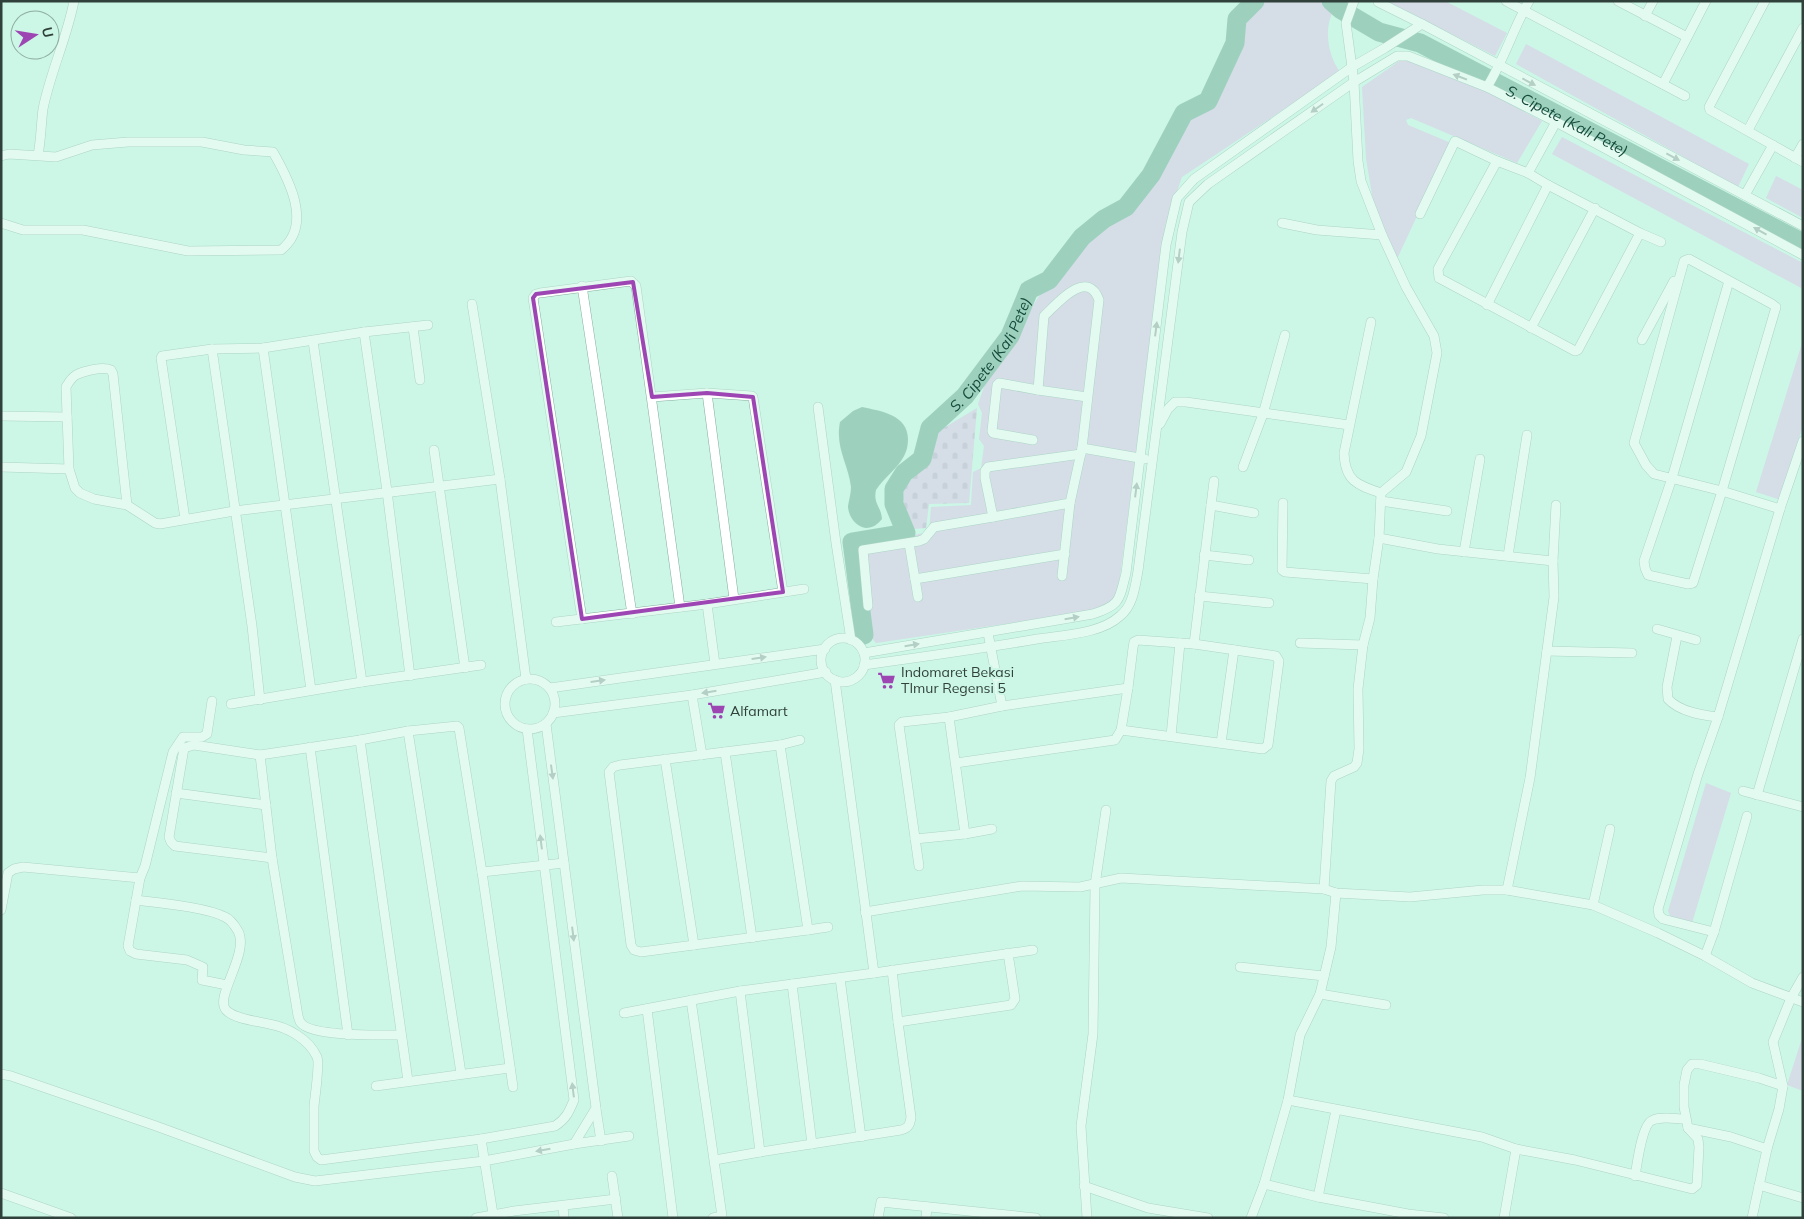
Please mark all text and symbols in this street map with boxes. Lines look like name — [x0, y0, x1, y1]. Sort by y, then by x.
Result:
north arrow — [10, 10, 60, 60]
text: U — [38, 25, 58, 39]
one-way arrow — [1453, 72, 1468, 80]
one-way arrow — [1522, 78, 1537, 86]
water label: S. Cipete (Kali Pete) — [1503, 80, 1631, 160]
one-way arrow — [1310, 103, 1324, 113]
one-way arrow — [1666, 153, 1680, 161]
one-way arrow — [1754, 227, 1767, 236]
one-way arrow — [1175, 249, 1183, 265]
water label: S. Cipete (Kali Pete) — [945, 294, 1035, 415]
one-way arrow — [1152, 321, 1160, 337]
one-way arrow — [1132, 482, 1140, 498]
one-way arrow — [1064, 613, 1080, 621]
one-way arrow — [904, 641, 920, 649]
one-way arrow — [751, 654, 767, 662]
place label: Indomaret Bekasi TImur Regensi 5 — [901, 663, 1014, 697]
supermarket icon: Indomaret Bekasi TImur Regensi 5 — [877, 670, 897, 690]
one-way arrow — [590, 677, 606, 685]
one-way arrow — [700, 688, 716, 696]
supermarket icon: Alfamart — [706, 701, 726, 721]
place label: Alfamart — [730, 702, 788, 720]
one-way arrow — [548, 765, 556, 781]
one-way arrow — [537, 834, 545, 850]
one-way arrow — [569, 926, 577, 942]
one-way arrow — [568, 1082, 576, 1098]
one-way arrow — [536, 1146, 551, 1154]

